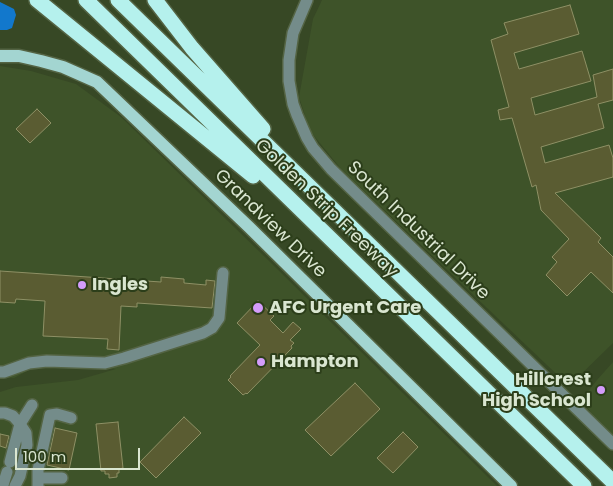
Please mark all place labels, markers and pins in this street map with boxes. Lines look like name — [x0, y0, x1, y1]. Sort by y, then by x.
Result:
place label: Ingles — [92, 274, 148, 296]
marker: Ingles — [76, 279, 88, 291]
place label: AFC Urgent Care — [269, 297, 421, 319]
marker: AFC Urgent Care — [251, 301, 265, 315]
place label: Hampton — [271, 351, 359, 373]
marker: Hampton — [255, 356, 267, 368]
place label: Hillcrest High School — [482, 369, 591, 412]
marker: Hillcrest High School — [595, 384, 607, 396]

